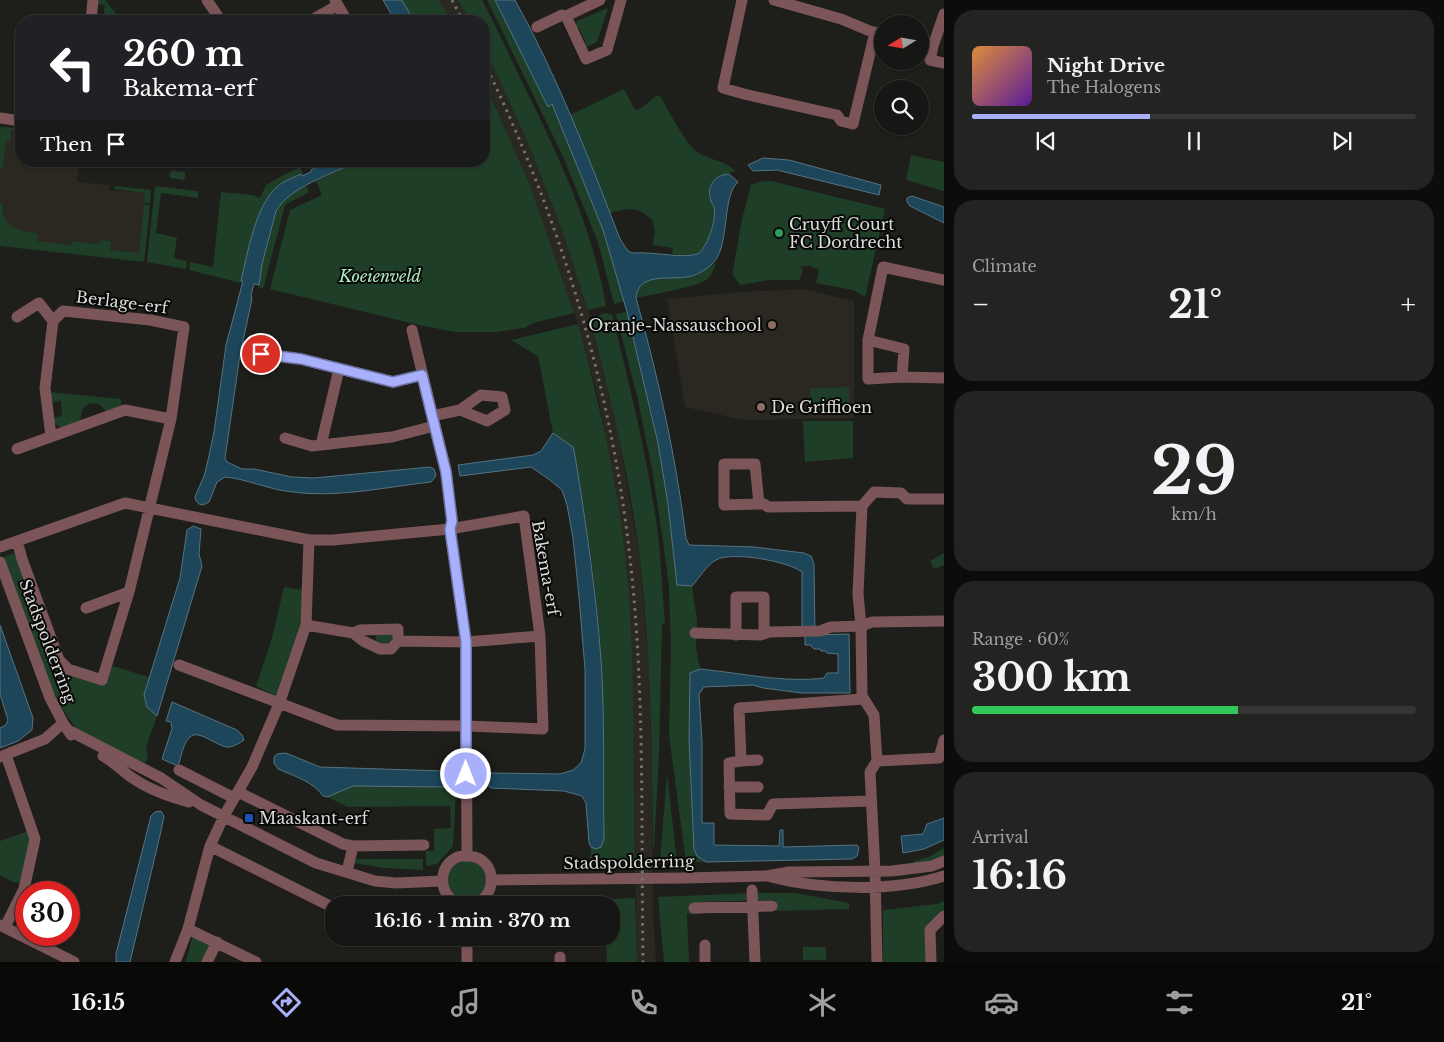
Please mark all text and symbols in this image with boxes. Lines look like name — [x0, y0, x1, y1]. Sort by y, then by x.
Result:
north arrow — [874, 15, 929, 70]
map controls — [874, 15, 929, 135]
text: 260 m — [123, 32, 244, 75]
icon: left — [40, 35, 105, 100]
text: Night Drive — [1047, 54, 1165, 77]
text: Bakema-erf — [123, 75, 256, 102]
text: The Halogens — [1047, 77, 1161, 97]
button: search — [874, 80, 929, 135]
icon: previous — [1032, 127, 1060, 155]
icon: pause — [1180, 127, 1208, 155]
icon: next — [1328, 127, 1356, 155]
icon: arrive — [102, 130, 130, 158]
text: Then — [40, 133, 92, 156]
place label: Cruyff Court FC Dordrecht — [789, 214, 902, 252]
marker: Cruyff Court FC Dordrecht — [773, 227, 785, 239]
text: Climate — [972, 256, 1037, 276]
park label: Koeienveld — [338, 266, 421, 286]
text: 21° — [1168, 281, 1222, 328]
street label: Berlage-erf — [75, 286, 172, 318]
text: − — [972, 287, 990, 322]
text: + — [1401, 287, 1416, 322]
place label: Oranje-Nassauschool — [588, 315, 762, 335]
marker: Oranje-Nassauschool — [766, 319, 778, 331]
pin — [240, 333, 282, 375]
icon: arrive — [247, 340, 275, 368]
place label: De Griffioen — [771, 397, 872, 417]
marker: De Griffioen — [755, 401, 767, 413]
text: 29 — [1151, 431, 1237, 512]
text: km/h — [1171, 504, 1217, 524]
street label: Bakema-erf — [528, 519, 565, 620]
street label: Stadspolderring — [15, 576, 81, 706]
text: Range · 60% — [972, 629, 1069, 649]
text: 300 km — [972, 654, 1131, 701]
position arrow — [439, 747, 491, 799]
place label: Maaskant-erf — [259, 808, 370, 828]
marker: Maaskant-erf — [243, 812, 255, 824]
text: Arrival — [972, 827, 1029, 847]
street label: Stadspolderring — [563, 851, 695, 873]
text: 16:16 — [972, 852, 1067, 899]
speed limit sign: 30 — [15, 881, 80, 946]
text: 16:16 · 1 min · 370 m — [375, 909, 570, 932]
icon: directions — [269, 985, 304, 1020]
icon: music — [448, 985, 483, 1020]
icon: phone — [626, 985, 661, 1020]
icon: climate — [805, 985, 840, 1020]
icon: car — [984, 985, 1019, 1020]
icon: filters — [1162, 985, 1197, 1020]
text: 16:15 — [72, 989, 125, 1016]
text: 21° — [1341, 989, 1372, 1016]

